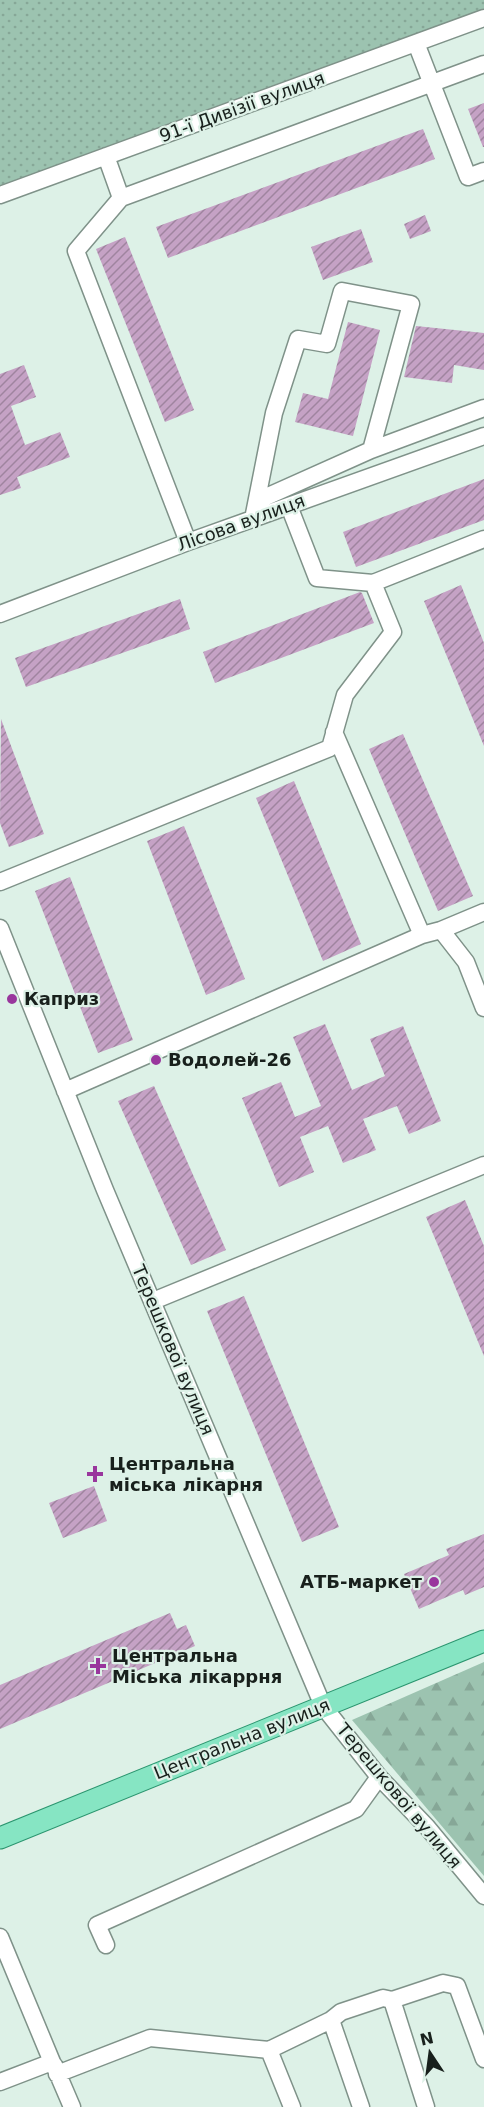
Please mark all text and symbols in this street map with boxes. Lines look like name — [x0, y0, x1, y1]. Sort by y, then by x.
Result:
street label: 91-ї Дивізії вулиця — [156, 67, 327, 146]
street label: Лісова вулиця — [174, 490, 308, 555]
place label: Каприз — [24, 988, 99, 1009]
marker: Каприз — [5, 992, 19, 1006]
place label: Водолей-26 — [168, 1049, 292, 1070]
marker: Водолей-26 — [149, 1053, 163, 1067]
street label: Терешкової вулиця — [128, 1261, 219, 1438]
place label: Центральна міська лікарня — [109, 1453, 263, 1495]
marker: Центральна міська лікарня — [86, 1465, 104, 1483]
place label: АТБ-маркет — [300, 1571, 423, 1592]
marker: АТБ-маркет — [427, 1575, 441, 1589]
place label: Центральна Міська лікаррня — [112, 1645, 282, 1687]
marker: Центральна Міська лікаррня — [89, 1657, 107, 1675]
street label: Центральна вулиця — [151, 1694, 333, 1783]
street label: Терешкової вулиця — [332, 1718, 466, 1872]
north arrow — [400, 2023, 460, 2083]
text: N — [418, 2028, 435, 2050]

